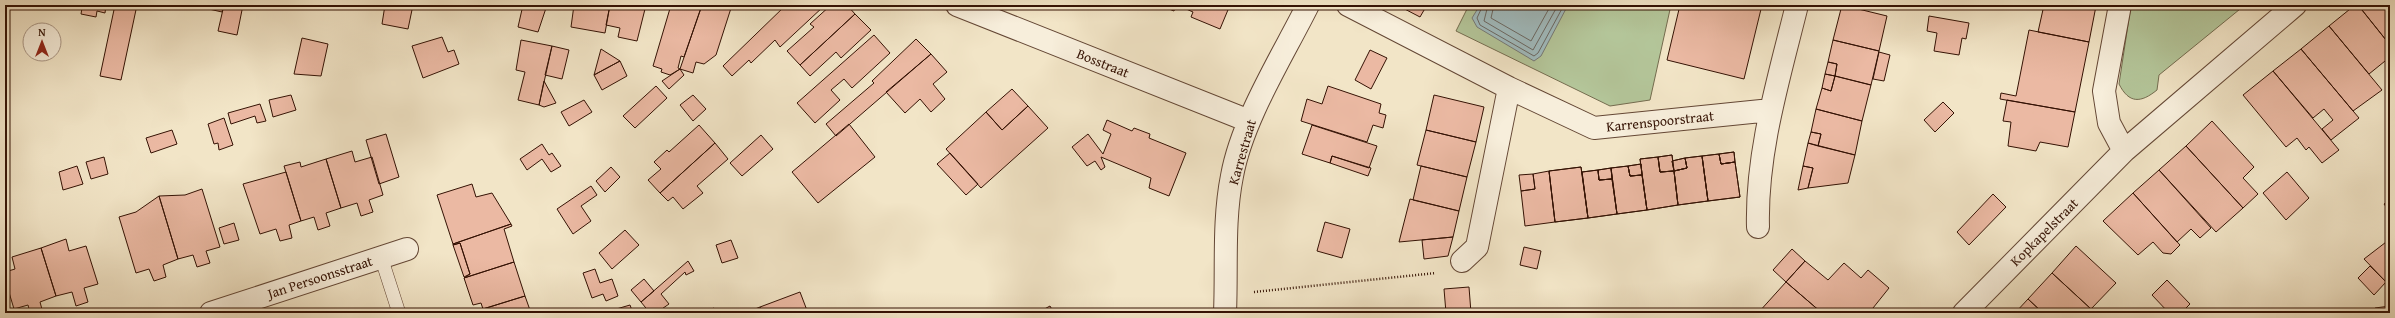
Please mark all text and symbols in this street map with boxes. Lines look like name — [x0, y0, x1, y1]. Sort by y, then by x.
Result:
north arrow — [22, 22, 62, 62]
text: N — [38, 24, 46, 40]
street label: Bosstraat — [1074, 43, 1132, 83]
street label: Karrenspoorstraat — [1605, 105, 1715, 137]
street label: Karrestraat — [1223, 117, 1261, 187]
street label: Kopkapelstraat — [2005, 193, 2083, 271]
street label: Jan Persoonsstraat — [263, 251, 375, 304]

